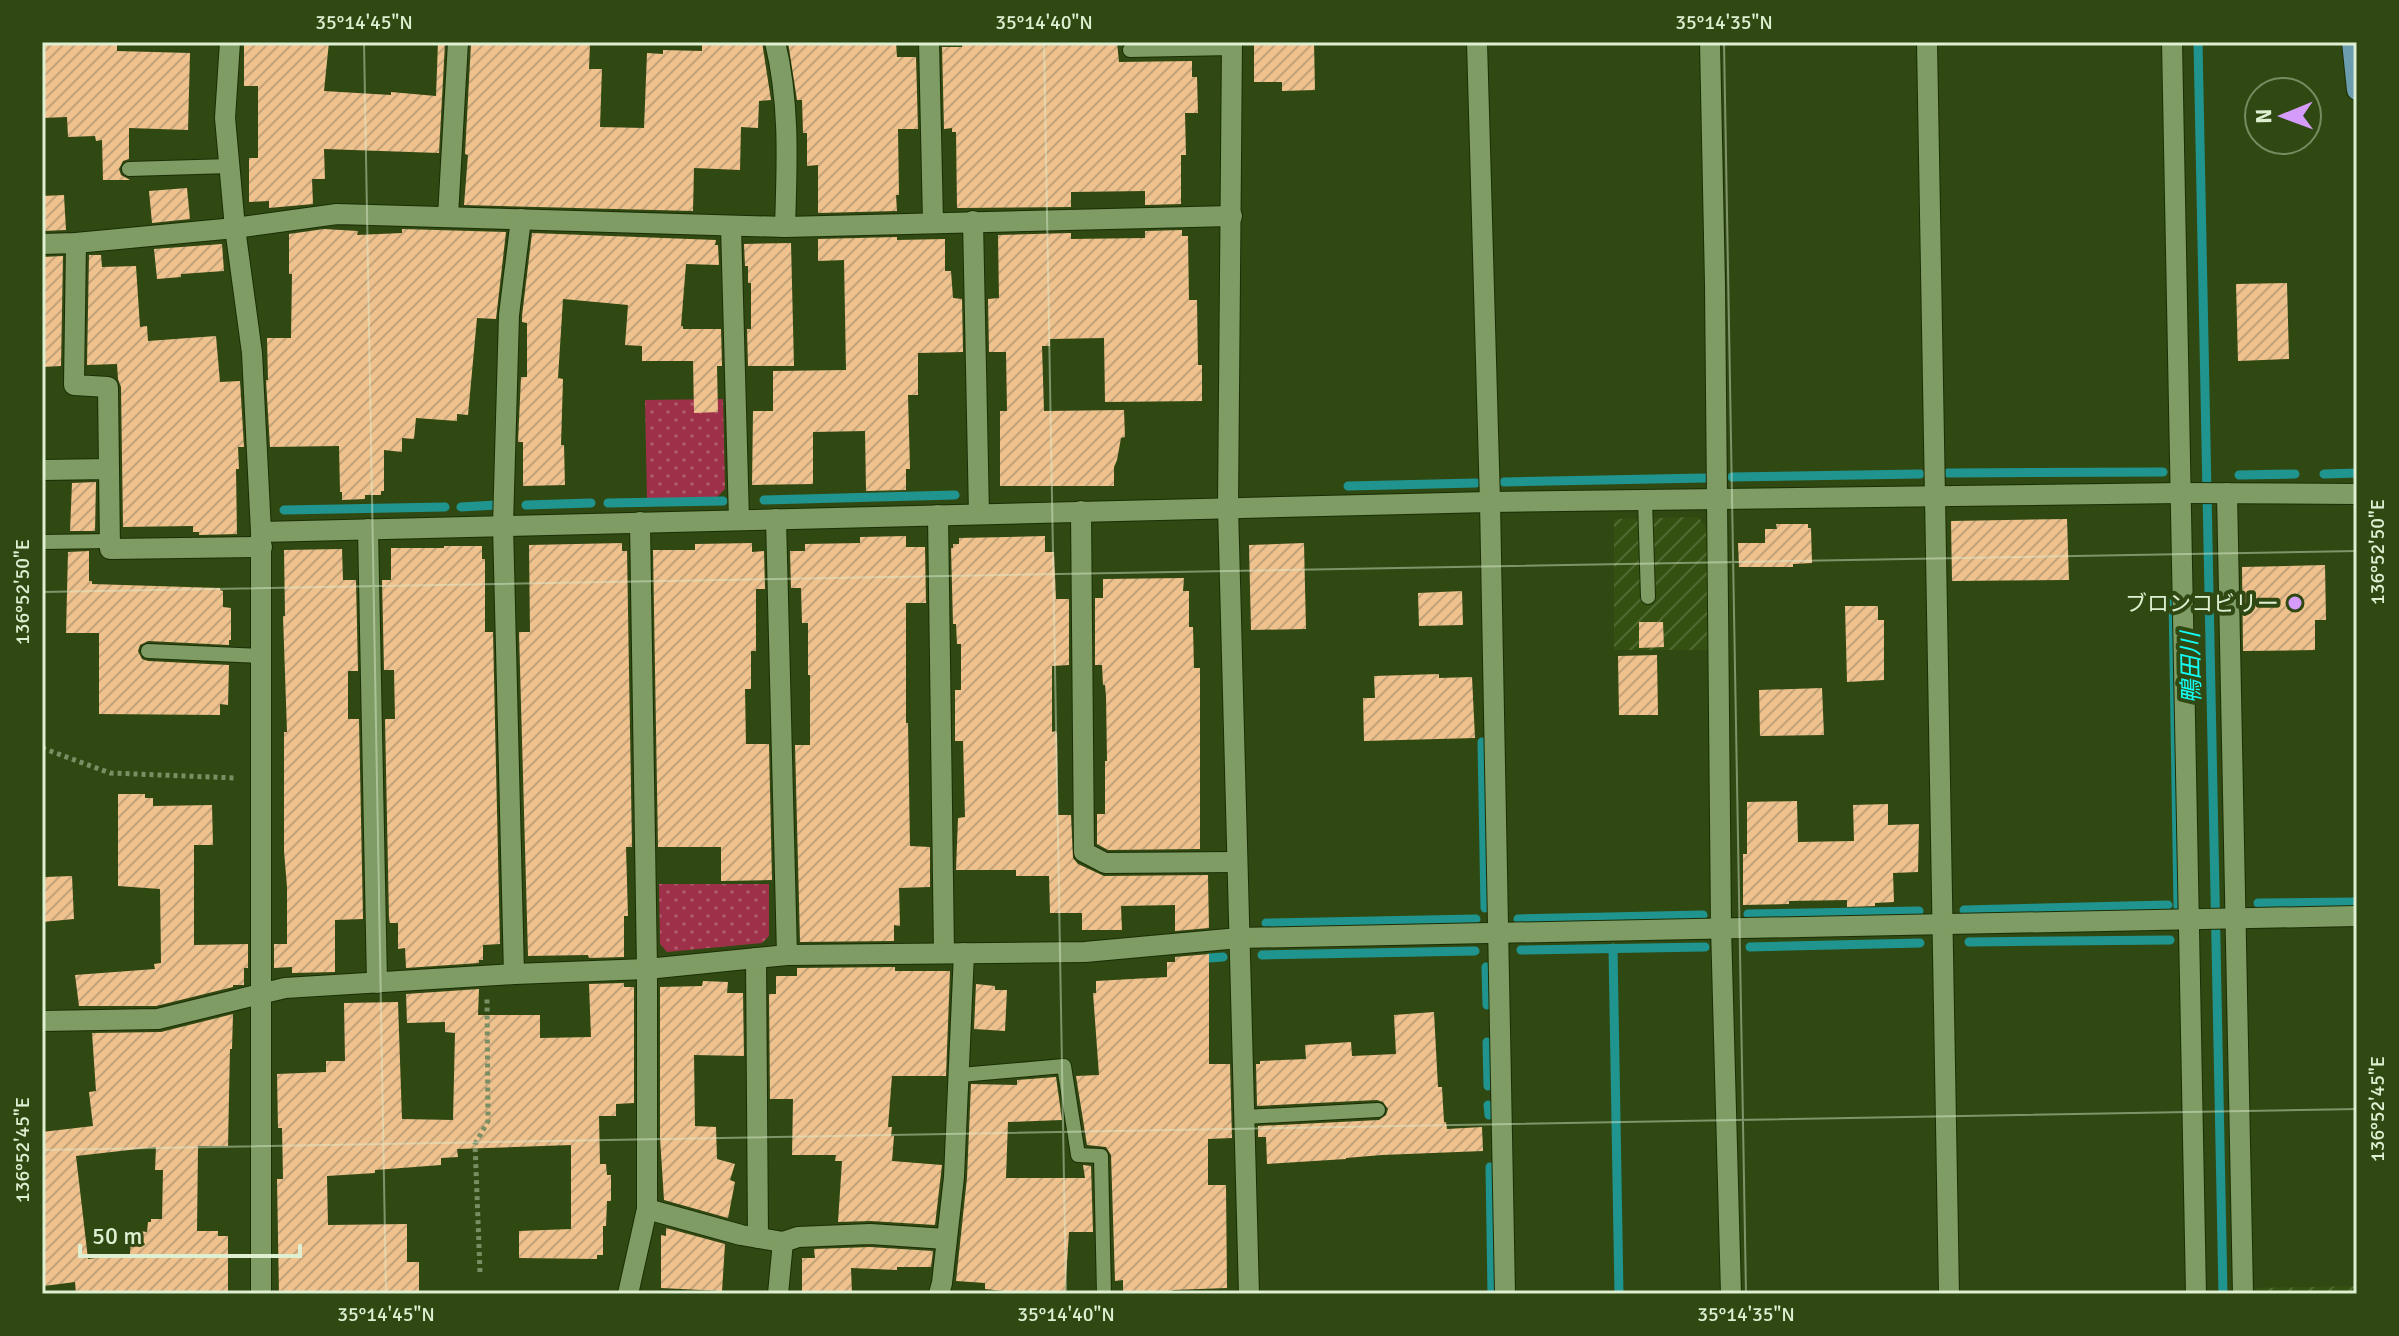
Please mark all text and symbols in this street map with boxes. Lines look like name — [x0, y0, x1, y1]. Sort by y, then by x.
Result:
text: 35°14'45"N — [315, 10, 413, 35]
text: 35°14'40"N — [995, 10, 1093, 35]
text: 35°14'35"N — [1675, 10, 1773, 35]
north arrow — [2243, 76, 2323, 156]
text: N — [2250, 108, 2277, 124]
text: 136°52'50"E — [2365, 499, 2390, 605]
text: 136°52'50"E — [10, 539, 35, 645]
place label: ブロンコビリー — [2125, 590, 2279, 617]
marker: ブロンコビリー — [2286, 594, 2304, 612]
water label: 鴨田川 — [2175, 629, 2207, 704]
text: 136°52'45"E — [2365, 1056, 2390, 1162]
text: 136°52'45"E — [10, 1097, 35, 1203]
scale bar — [80, 1208, 300, 1258]
text: 50 m — [92, 1221, 142, 1251]
text: 35°14'45"N — [337, 1302, 435, 1327]
text: 35°14'40"N — [1017, 1302, 1115, 1327]
text: 35°14'35"N — [1697, 1302, 1795, 1327]

